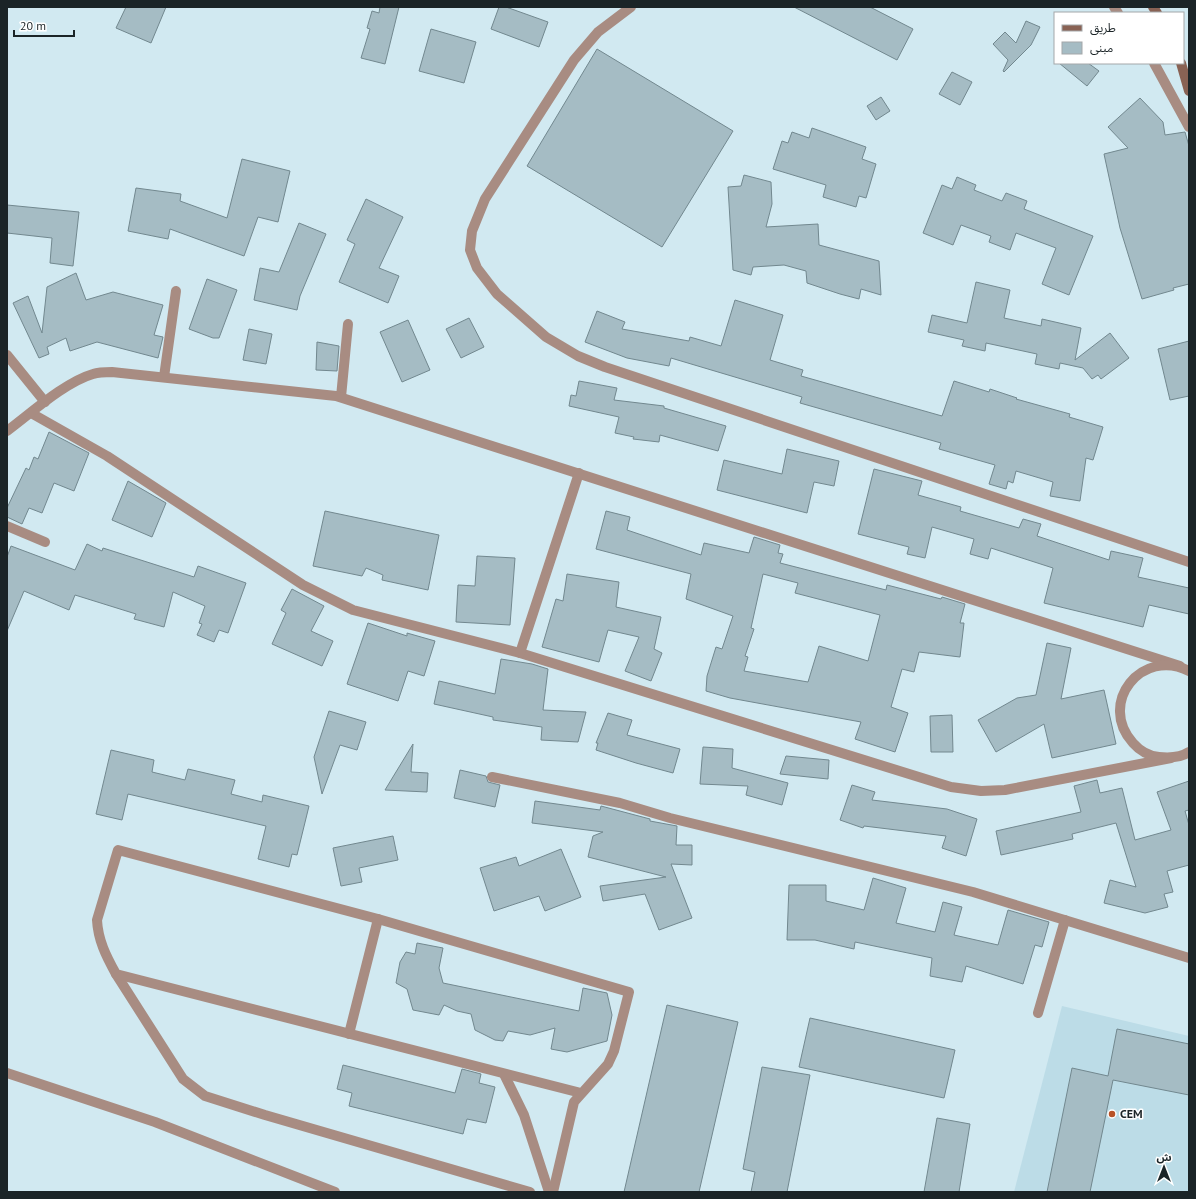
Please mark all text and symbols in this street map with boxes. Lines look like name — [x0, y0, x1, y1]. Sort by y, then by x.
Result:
scale bar — [14, 12, 74, 38]
legend — [1054, 12, 1184, 64]
text: 20 m — [20, 18, 46, 33]
text: طريق — [1090, 20, 1116, 36]
text: مبنى — [1090, 40, 1113, 55]
place label: CEM — [1120, 1106, 1143, 1121]
marker: CEM — [1107, 1109, 1117, 1119]
north arrow — [1144, 1147, 1184, 1187]
text: ش — [1156, 1150, 1172, 1164]

